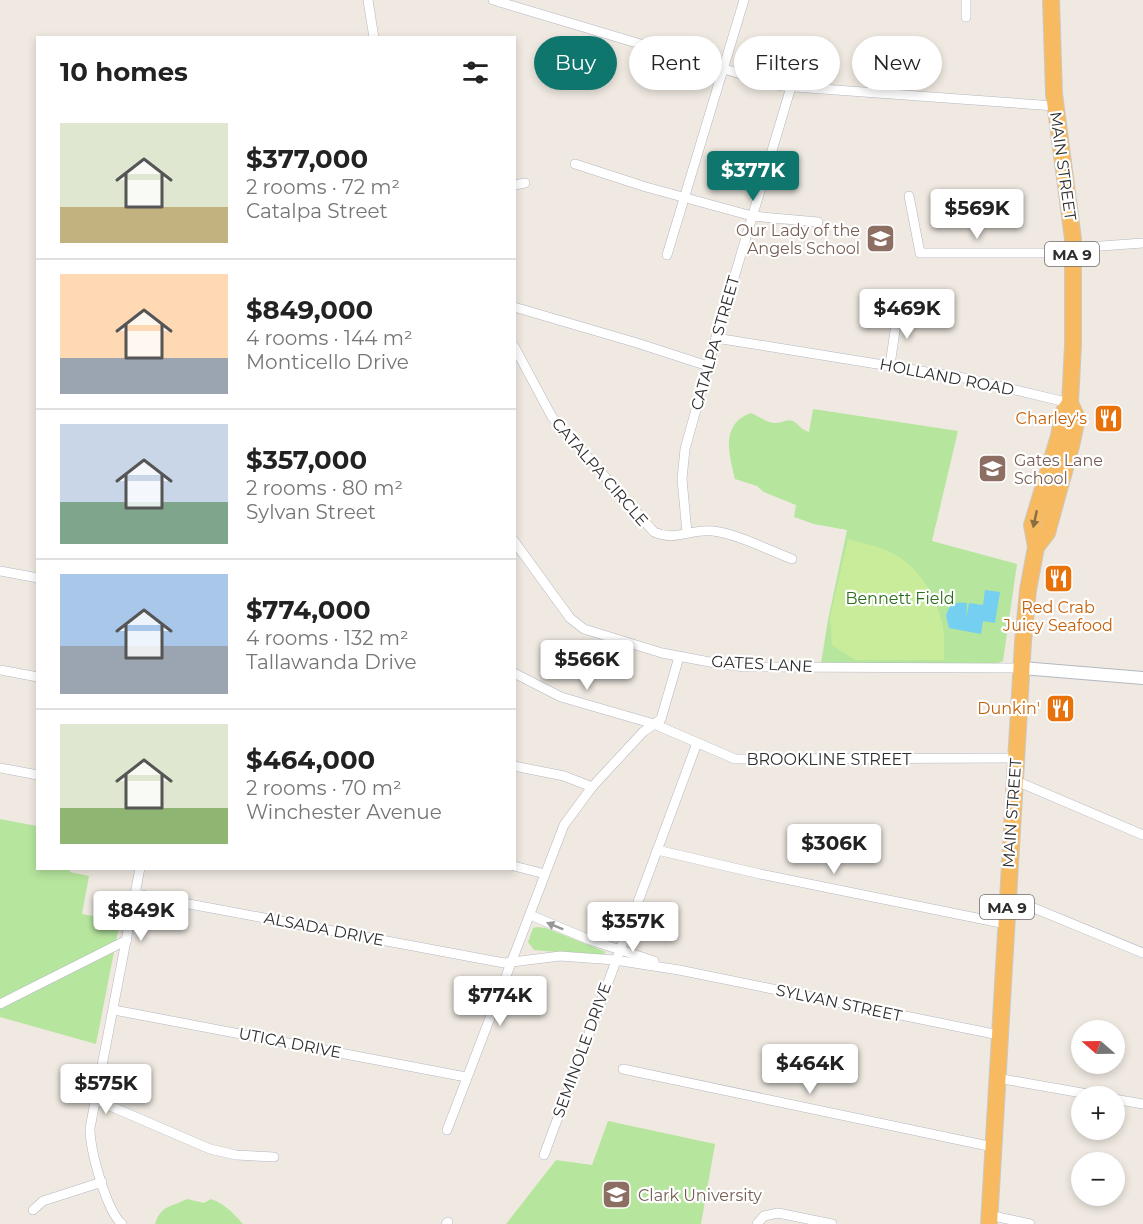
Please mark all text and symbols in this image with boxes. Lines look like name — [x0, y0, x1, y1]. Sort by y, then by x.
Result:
chip: Buy — [534, 36, 617, 90]
chip: Rent — [629, 36, 722, 90]
chip: Filters — [734, 36, 840, 90]
chip: New — [852, 36, 942, 90]
text: 10 homes — [60, 56, 188, 88]
icon: filters — [459, 56, 492, 89]
street label: MAIN STREET — [1046, 110, 1080, 222]
text: $377,000 — [246, 143, 368, 175]
icon: home — [108, 147, 180, 219]
pin: $377K — [711, 151, 795, 202]
text: $377K — [721, 158, 785, 182]
text: 2 rooms · 72 m² — [246, 175, 400, 199]
pin: $569K — [935, 189, 1019, 240]
text: $569K — [945, 196, 1009, 220]
text: Catalpa Street — [246, 199, 388, 223]
place label: Our Lady of the Angels School — [736, 221, 860, 258]
school or university icon: Our Lady of the Angels School — [865, 223, 897, 255]
road number: MA 9 — [1045, 242, 1099, 266]
street label: CATALPA STREET — [687, 273, 744, 412]
pin: $469K — [865, 289, 949, 340]
text: $849,000 — [246, 294, 373, 326]
text: $469K — [873, 296, 941, 320]
icon: home — [108, 298, 180, 370]
text: 4 rooms · 144 m² — [246, 326, 413, 350]
text: Monticello Drive — [246, 350, 409, 374]
street label: HOLLAND ROAD — [878, 355, 1016, 399]
restaurant icon: Charley's — [1092, 402, 1124, 434]
place label: Charley's — [1016, 409, 1087, 428]
street label: CATALPA CIRCLE — [548, 414, 652, 530]
text: $357,000 — [246, 444, 367, 476]
icon: home — [108, 448, 180, 520]
place label: Gates Lane School — [1014, 451, 1103, 488]
school or university icon: Gates Lane School — [977, 453, 1009, 485]
text: 2 rooms · 80 m² — [246, 476, 403, 500]
text: Sylvan Street — [246, 500, 376, 524]
one-way arrow — [1029, 510, 1039, 528]
restaurant icon: Red Crab Juicy Seafood — [1042, 563, 1074, 595]
park label: Bennett Field — [845, 589, 955, 608]
text: $774,000 — [246, 594, 371, 626]
icon: home — [108, 598, 180, 670]
place label: Red Crab Juicy Seafood — [1002, 598, 1113, 635]
text: 4 rooms · 132 m² — [246, 626, 409, 650]
pin: $566K — [545, 640, 629, 691]
text: $566K — [555, 647, 619, 671]
text: Tallawanda Drive — [246, 650, 417, 674]
street label: GATES LANE — [711, 652, 813, 676]
restaurant icon: Dunkin' — [1045, 692, 1077, 724]
place label: Dunkin' — [977, 699, 1040, 718]
text: $464,000 — [246, 744, 375, 776]
icon: home — [108, 748, 180, 820]
street label: BROOKLINE STREET — [746, 750, 912, 769]
street label: MAIN STREET — [999, 757, 1025, 868]
text: 2 rooms · 70 m² — [246, 776, 402, 800]
text: Winchester Avenue — [246, 800, 442, 824]
pin: $306K — [792, 824, 876, 875]
text: $306K — [801, 831, 867, 855]
pin: $849K — [99, 891, 183, 942]
road number: MA 9 — [980, 895, 1034, 919]
text: $849K — [107, 898, 175, 922]
pin: $357K — [591, 902, 675, 953]
street label: ALSADA DRIVE — [262, 908, 386, 950]
text: $357K — [601, 909, 665, 933]
one-way arrow — [546, 921, 564, 930]
pin: $774K — [458, 976, 542, 1027]
street label: SEMINOLE DRIVE — [549, 980, 615, 1120]
street label: SYLVAN STREET — [774, 980, 905, 1026]
text: $774K — [468, 983, 532, 1007]
north arrow — [1071, 1020, 1125, 1074]
map controls — [1071, 1020, 1125, 1206]
street label: UTICA DRIVE — [237, 1024, 343, 1062]
pin: $464K — [768, 1044, 852, 1095]
text: $464K — [776, 1051, 844, 1075]
pin: $575K — [64, 1064, 148, 1115]
text: $575K — [74, 1071, 138, 1095]
button: + — [1071, 1086, 1125, 1140]
button: − — [1071, 1152, 1125, 1206]
school or university icon: Clark University — [601, 1179, 633, 1211]
place label: Clark University — [638, 1186, 762, 1205]

